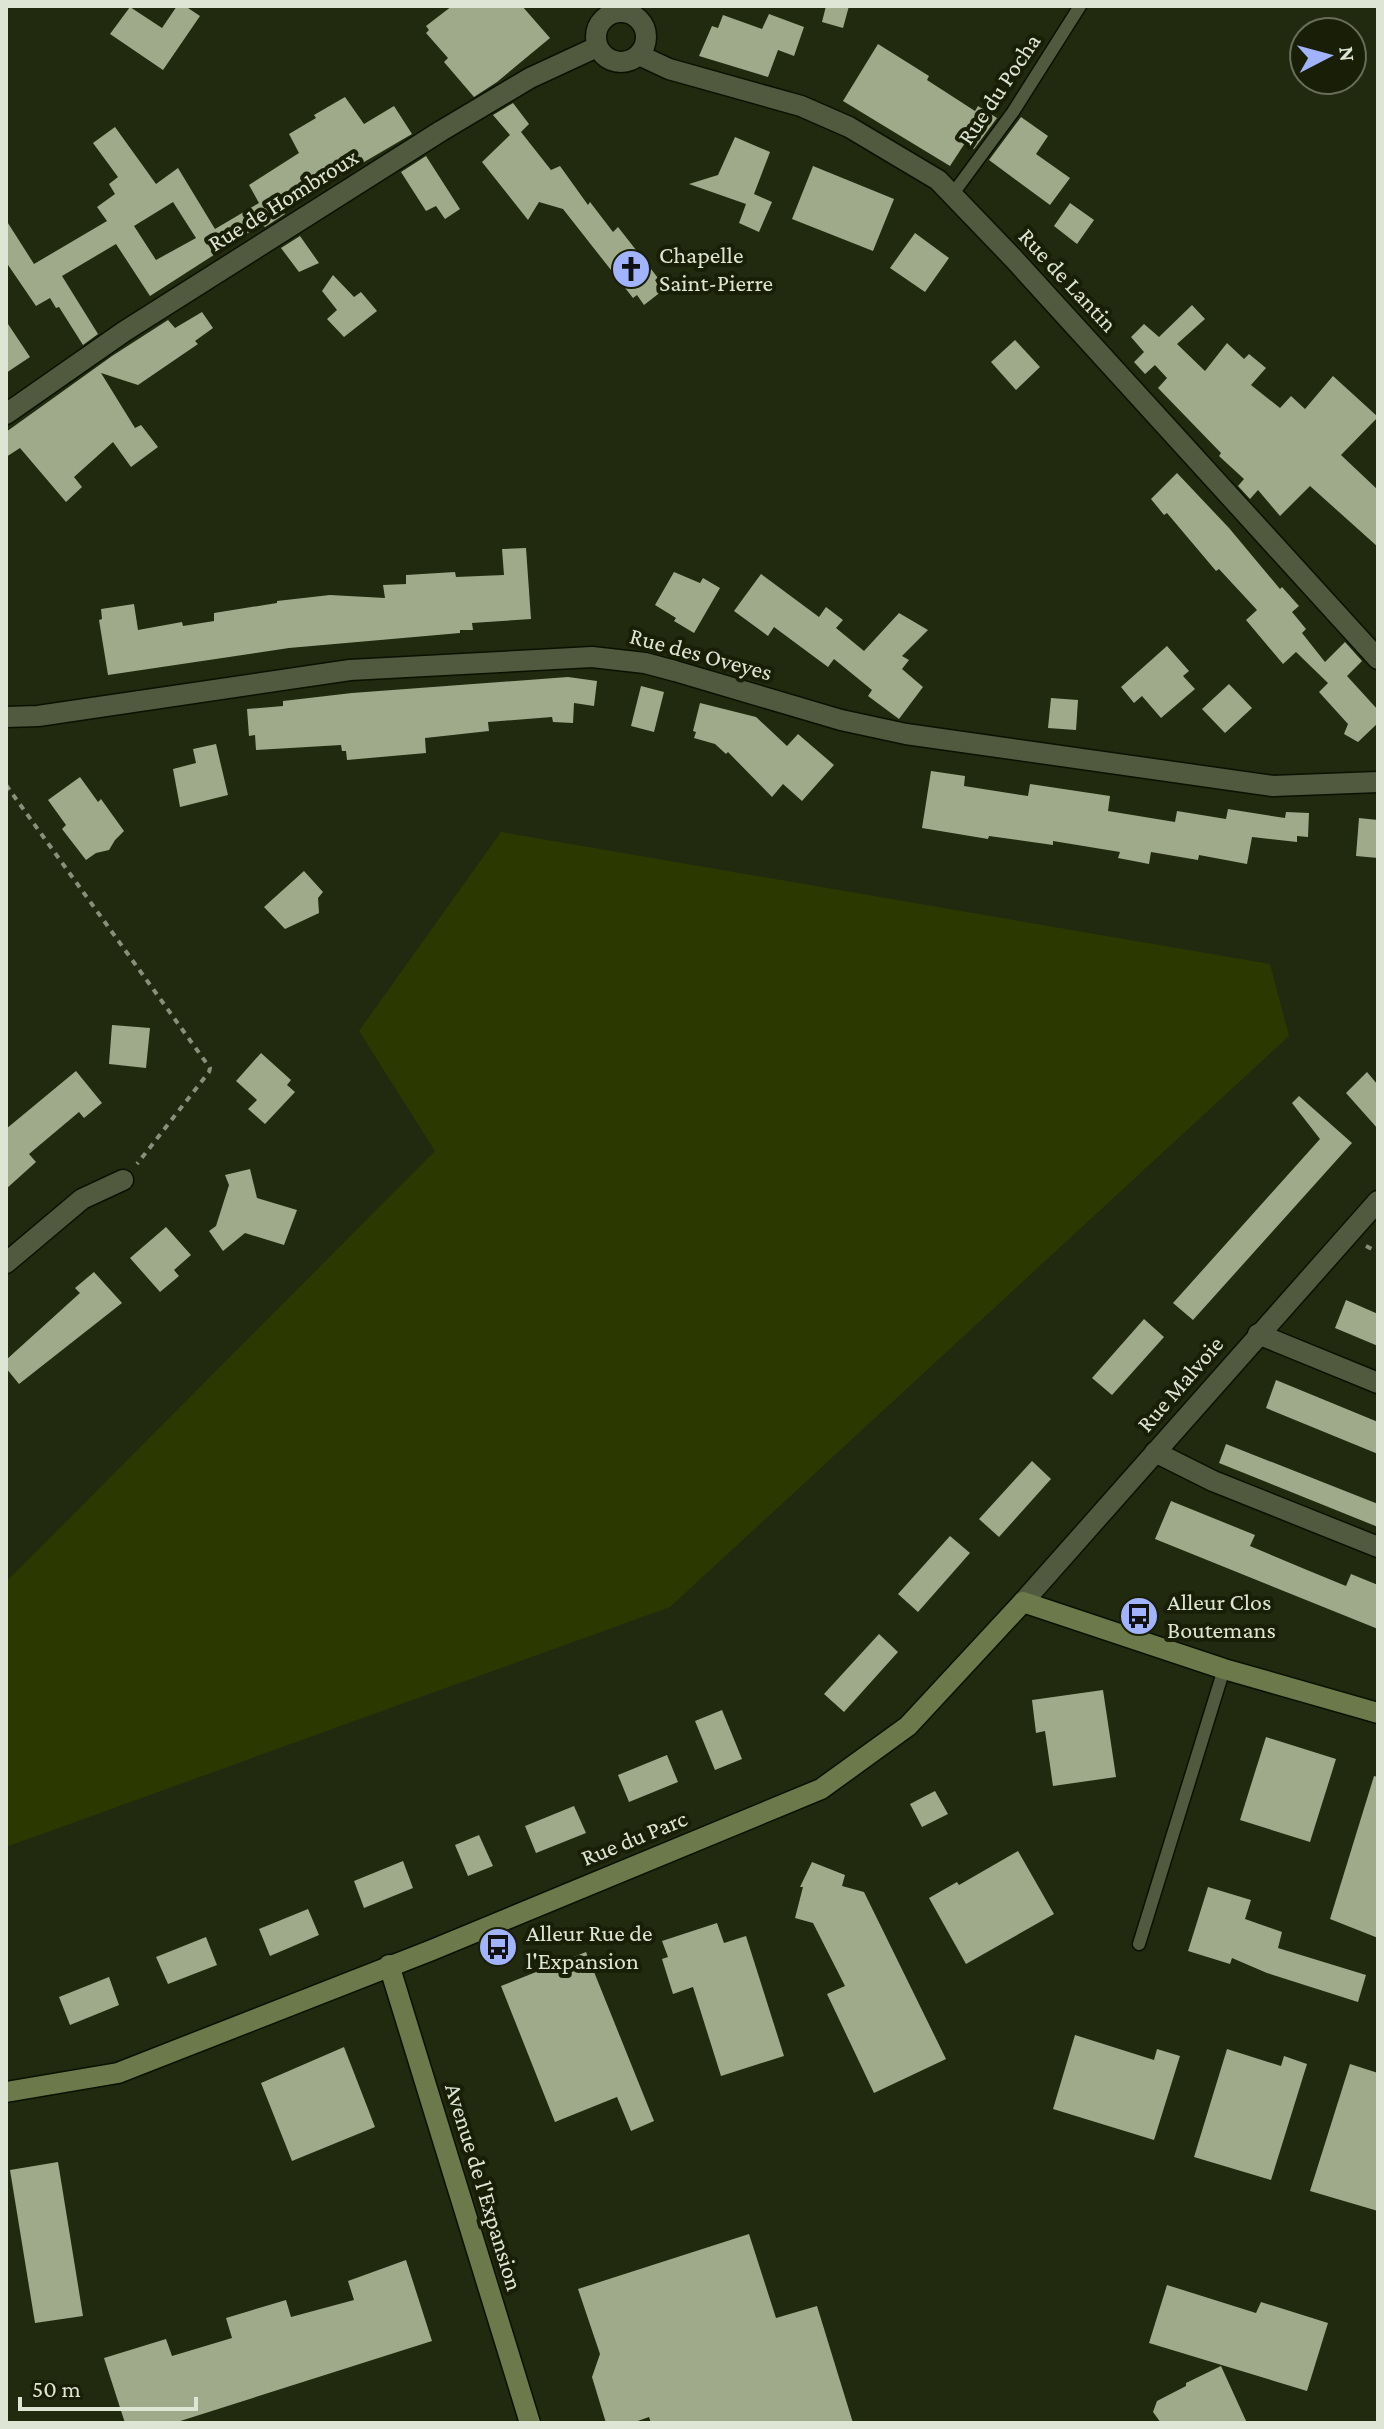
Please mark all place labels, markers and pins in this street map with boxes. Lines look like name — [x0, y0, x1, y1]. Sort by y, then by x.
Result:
place label: Chapelle Saint-Pierre — [659, 241, 773, 296]
church icon: Chapelle Saint-Pierre — [610, 248, 652, 290]
place label: Alleur Clos Boutemans — [1167, 1588, 1276, 1643]
bus stop icon: Alleur Clos Boutemans — [1118, 1595, 1160, 1637]
place label: Alleur Rue de l'Expansion — [526, 1919, 653, 1974]
bus stop icon: Alleur Rue de l'Expansion — [477, 1926, 519, 1968]

